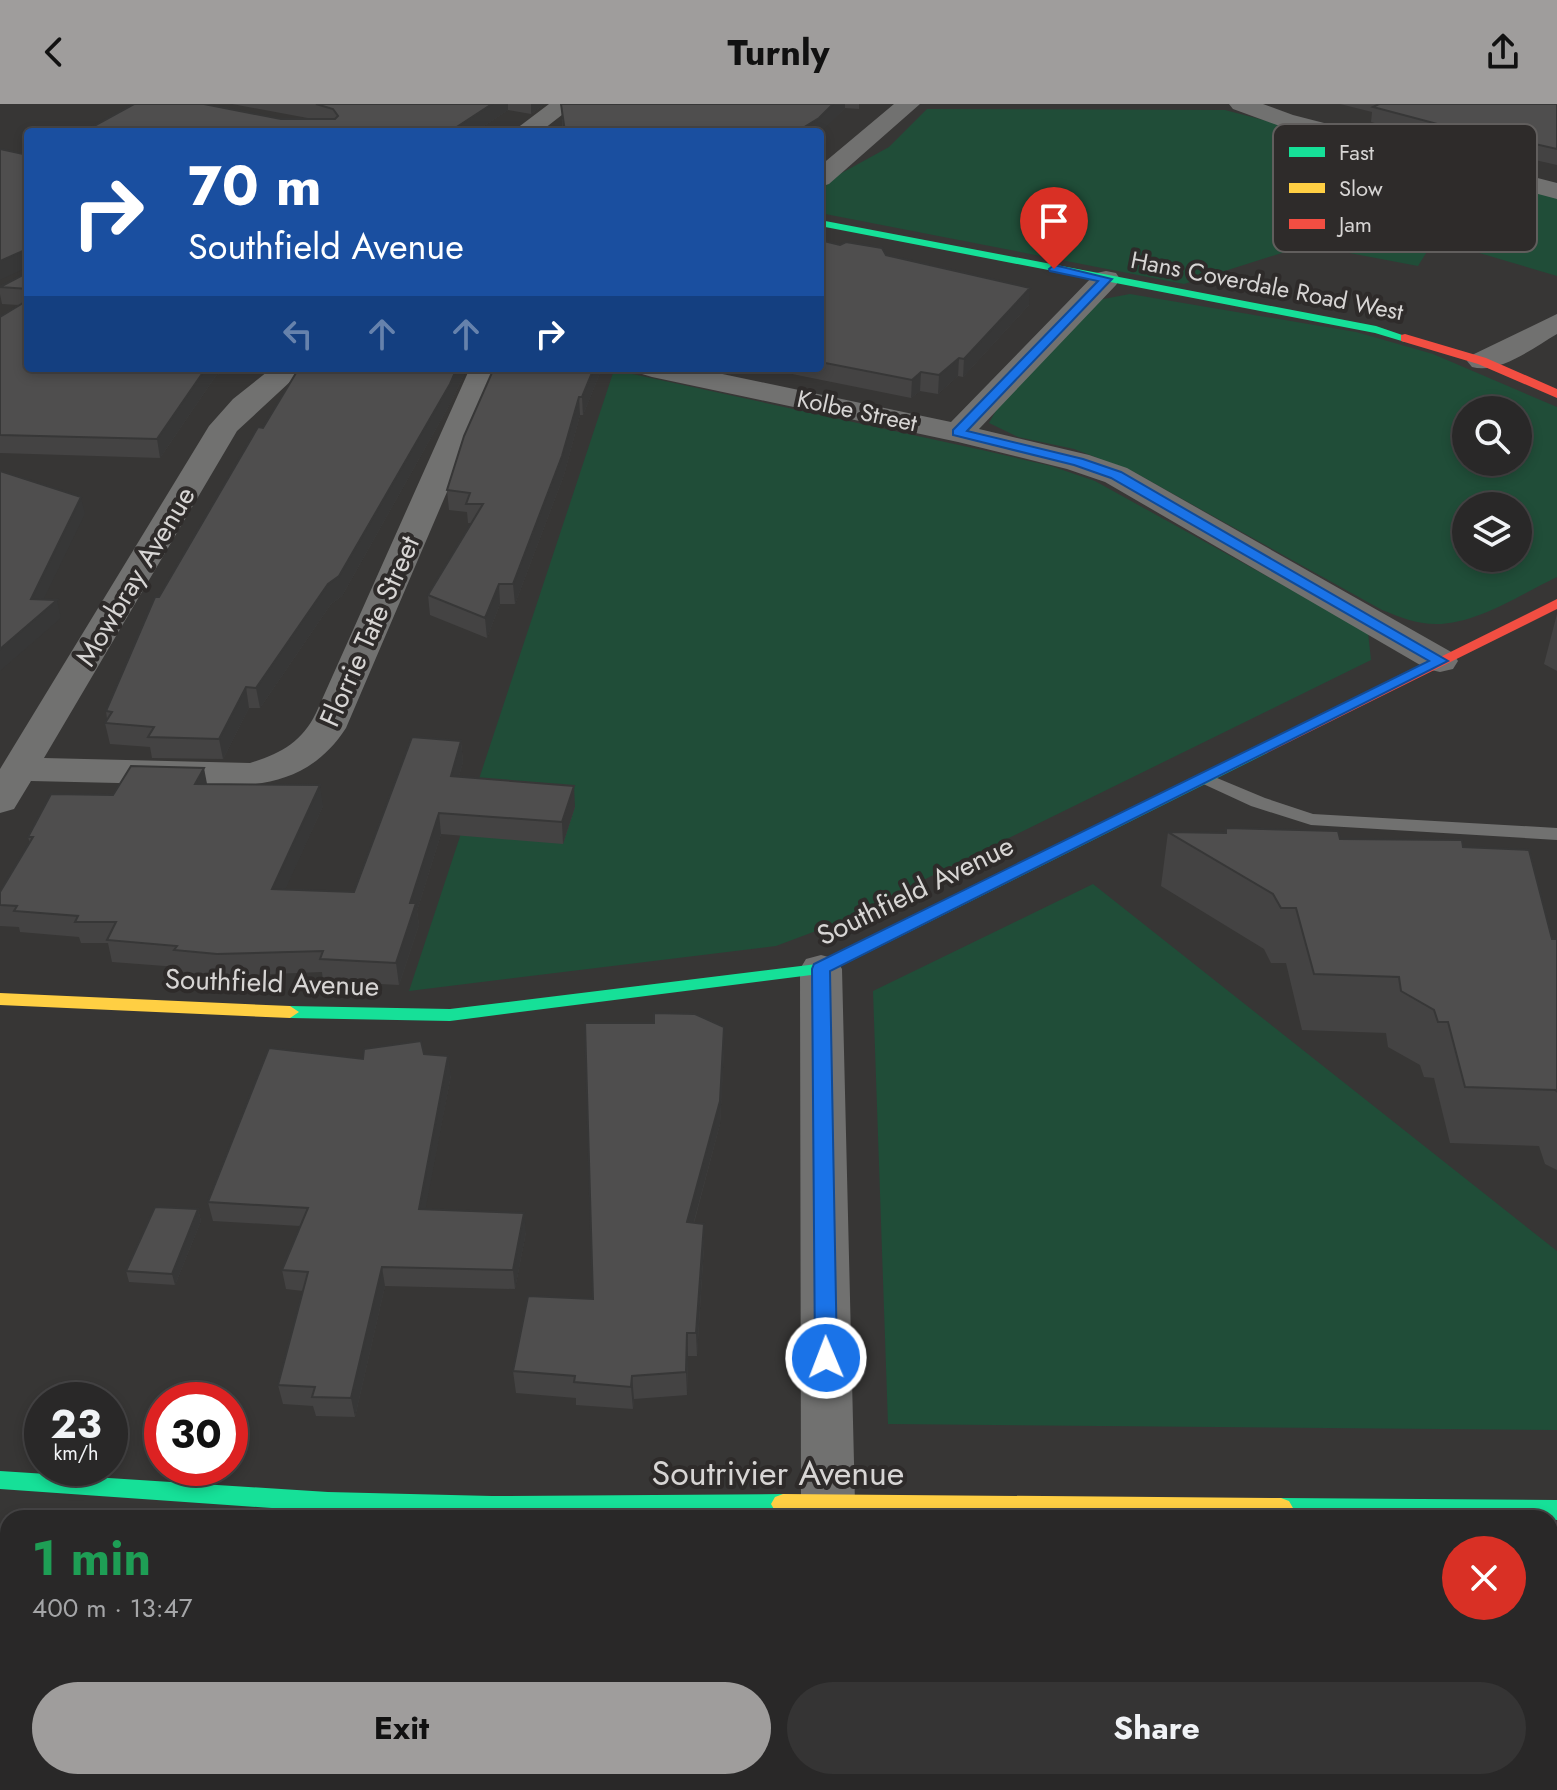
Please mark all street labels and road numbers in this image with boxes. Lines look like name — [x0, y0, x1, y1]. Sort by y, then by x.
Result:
street label: Hans Coverdale Road West — [1128, 242, 1407, 329]
street label: Kolbe Street — [794, 381, 921, 440]
street label: Mowbray Avenue — [65, 479, 205, 674]
street label: Florrie Tate Street — [309, 529, 430, 733]
street label: Southfield Avenue — [810, 825, 1021, 956]
street label: Southfield Avenue — [164, 958, 380, 1007]
street label: Soutrivier Avenue — [652, 1449, 904, 1498]

